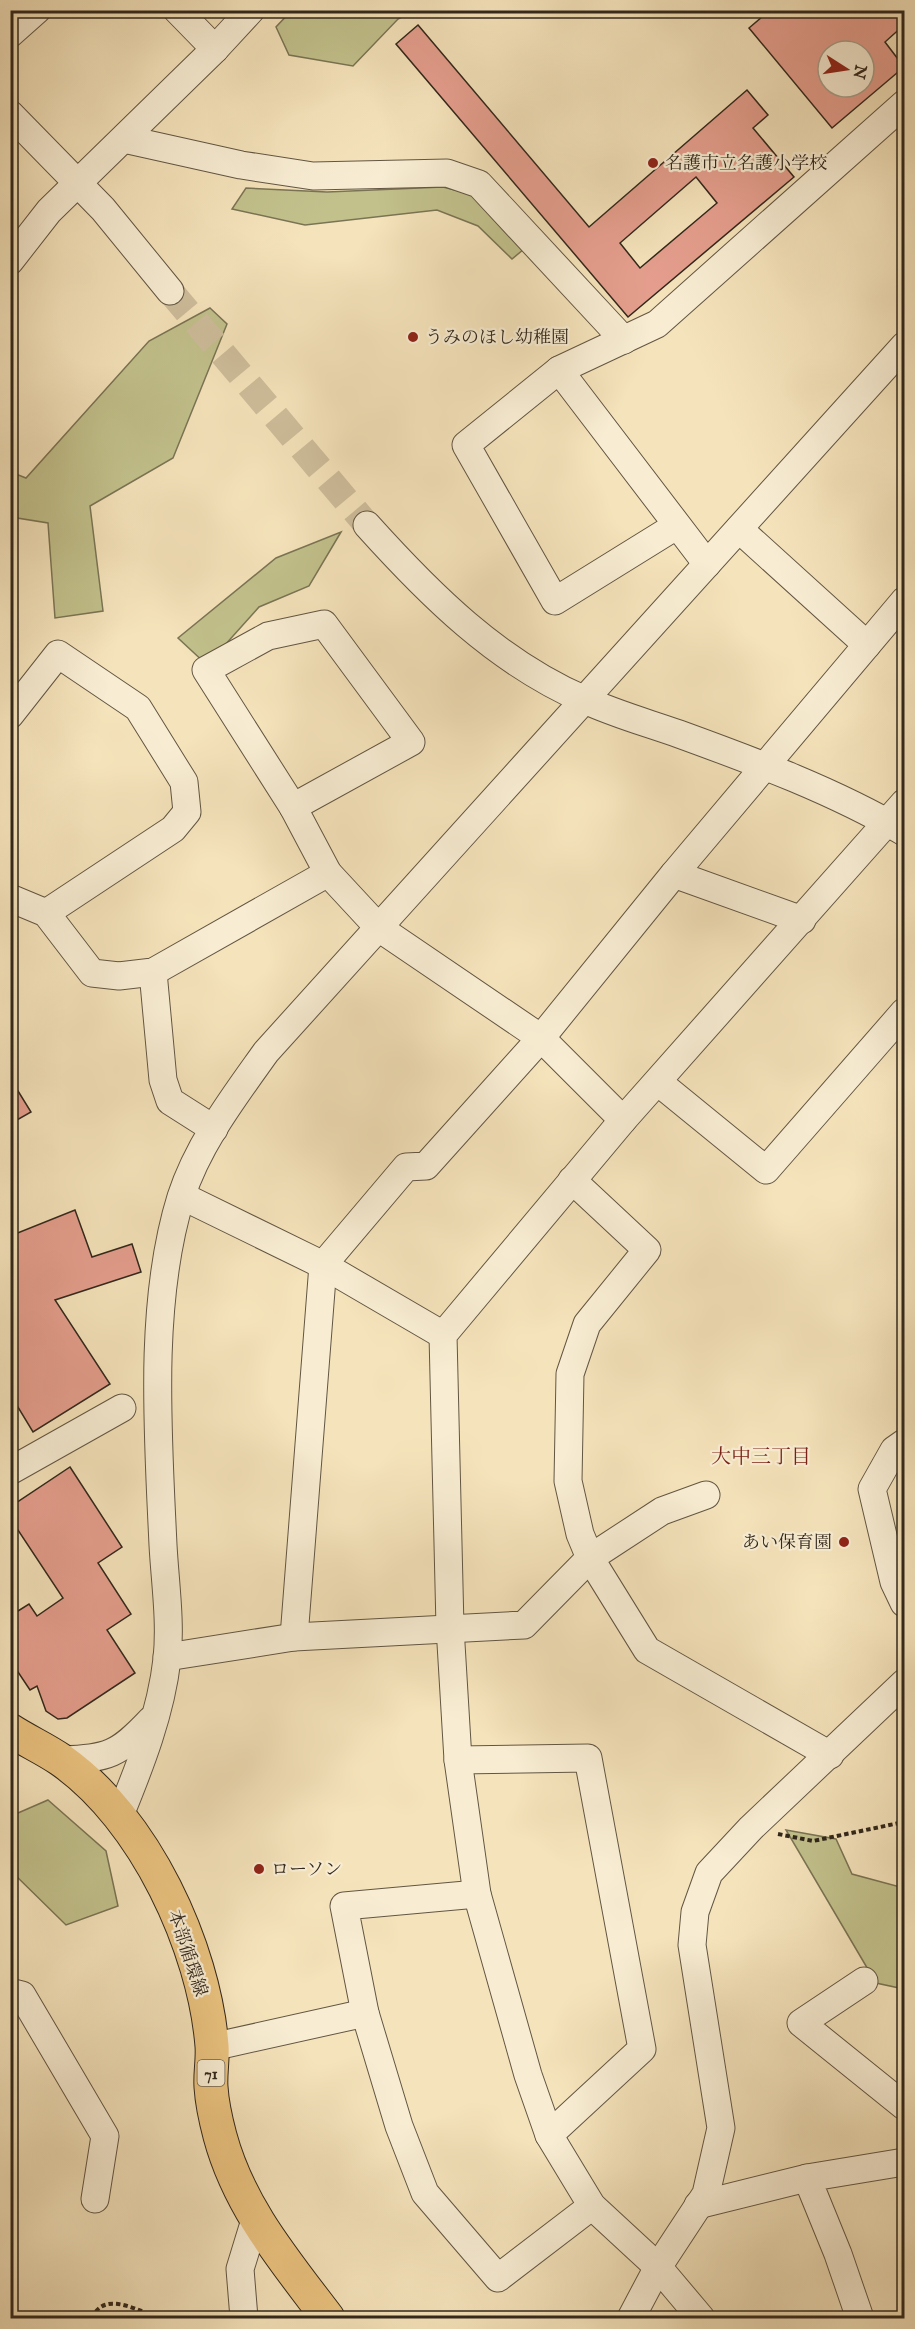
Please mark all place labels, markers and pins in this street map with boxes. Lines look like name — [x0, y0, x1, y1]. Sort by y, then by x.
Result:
place label: 名護市立名護小学校 — [665, 153, 827, 176]
marker: 名護市立名護小学校 — [646, 156, 660, 170]
place label: うみのほし幼稚園 — [425, 327, 569, 350]
marker: うみのほし幼稚園 — [406, 330, 420, 344]
place label: あい保育園 — [742, 1532, 832, 1555]
marker: あい保育園 — [837, 1535, 851, 1549]
place label: ローソン — [271, 1859, 342, 1882]
marker: ローソン — [252, 1862, 266, 1876]

